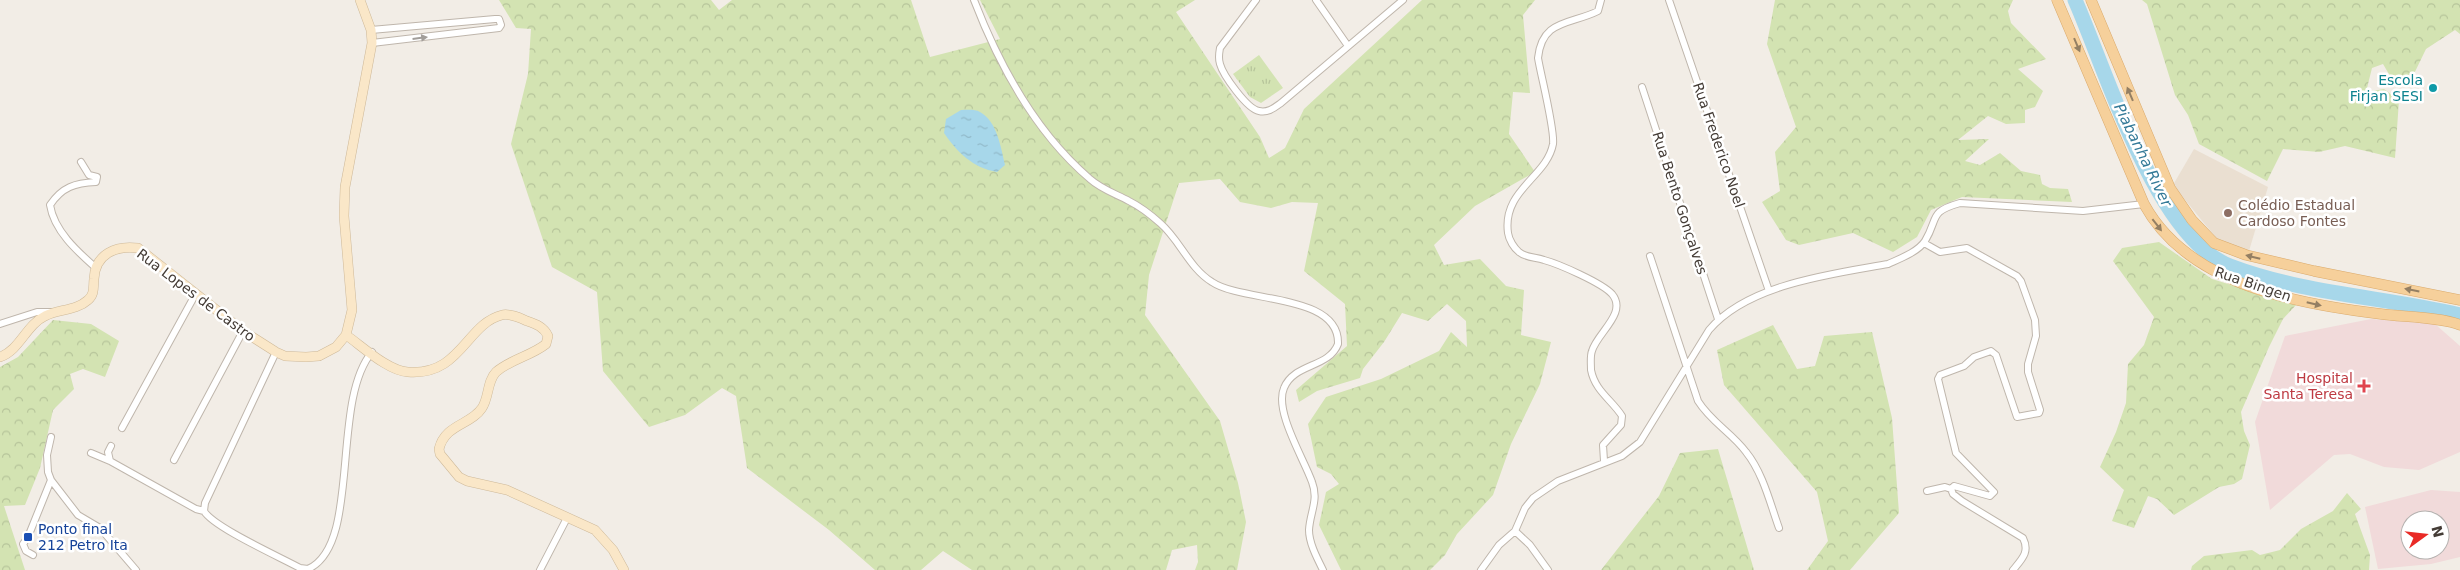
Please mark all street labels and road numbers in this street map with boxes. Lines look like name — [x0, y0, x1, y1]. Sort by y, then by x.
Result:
street label: Rua Frederico Noel — [1690, 80, 1748, 210]
street label: Rua Bento Gonçalves — [1649, 130, 1711, 276]
street label: Rua Lopes de Castro — [134, 245, 258, 345]
street label: Rua Bingen — [2213, 263, 2293, 305]

